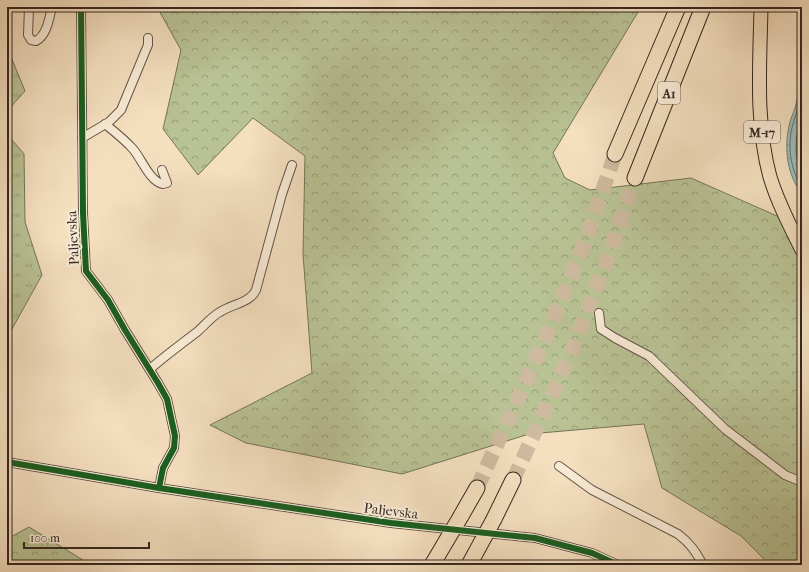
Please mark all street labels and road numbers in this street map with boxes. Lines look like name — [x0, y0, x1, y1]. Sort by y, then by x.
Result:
road number: A1 — [658, 82, 680, 104]
road number: M-17 — [744, 121, 780, 143]
street label: Paljevska — [63, 210, 83, 266]
street label: Paljevska — [363, 499, 420, 523]

